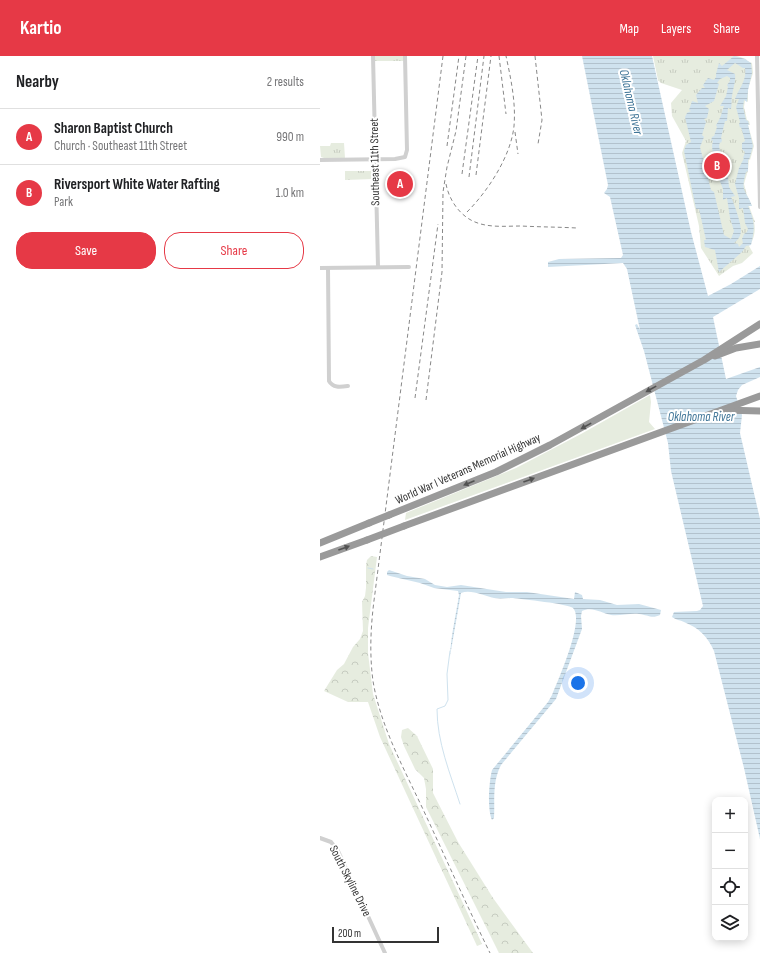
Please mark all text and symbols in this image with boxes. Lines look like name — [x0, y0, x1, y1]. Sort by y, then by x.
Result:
text: Kartio — [20, 17, 62, 40]
text: Map — [619, 20, 639, 37]
text: Layers — [661, 20, 691, 37]
text: Share — [713, 20, 740, 37]
water label: Oklahoma River — [616, 68, 647, 138]
text: Nearby — [16, 72, 59, 92]
text: 2 results — [267, 74, 304, 90]
street label: Southeast 11th Street — [367, 118, 383, 206]
text: Sharon Baptist Church — [54, 119, 173, 138]
text: A — [26, 129, 32, 145]
text: 990 m — [276, 129, 304, 145]
text: Church · Southeast 11th Street — [54, 138, 187, 154]
pin: B — [704, 151, 730, 181]
pin: A — [387, 169, 413, 199]
text: Riversport White Water Rafting — [54, 175, 220, 194]
text: B — [26, 185, 32, 201]
text: 1.0 km — [276, 185, 304, 201]
text: Park — [54, 194, 73, 210]
button: Save — [16, 232, 156, 269]
button: Share — [164, 232, 304, 269]
one-way arrow — [645, 386, 657, 393]
water label: Oklahoma River — [668, 409, 736, 425]
one-way arrow — [580, 422, 592, 429]
street label: World War I Veterans Memorial Highway — [393, 430, 543, 508]
one-way arrow — [523, 477, 535, 483]
one-way arrow — [464, 480, 475, 486]
one-way arrow — [338, 545, 350, 551]
your location — [568, 673, 588, 693]
map controls — [712, 797, 748, 941]
button: + — [712, 797, 748, 833]
button: − — [712, 833, 748, 869]
street label: South Skyline Drive — [326, 843, 374, 919]
button: locate — [712, 869, 748, 905]
button: layers — [712, 905, 748, 941]
scale bar — [332, 925, 439, 944]
text: 200 m — [338, 927, 361, 940]

